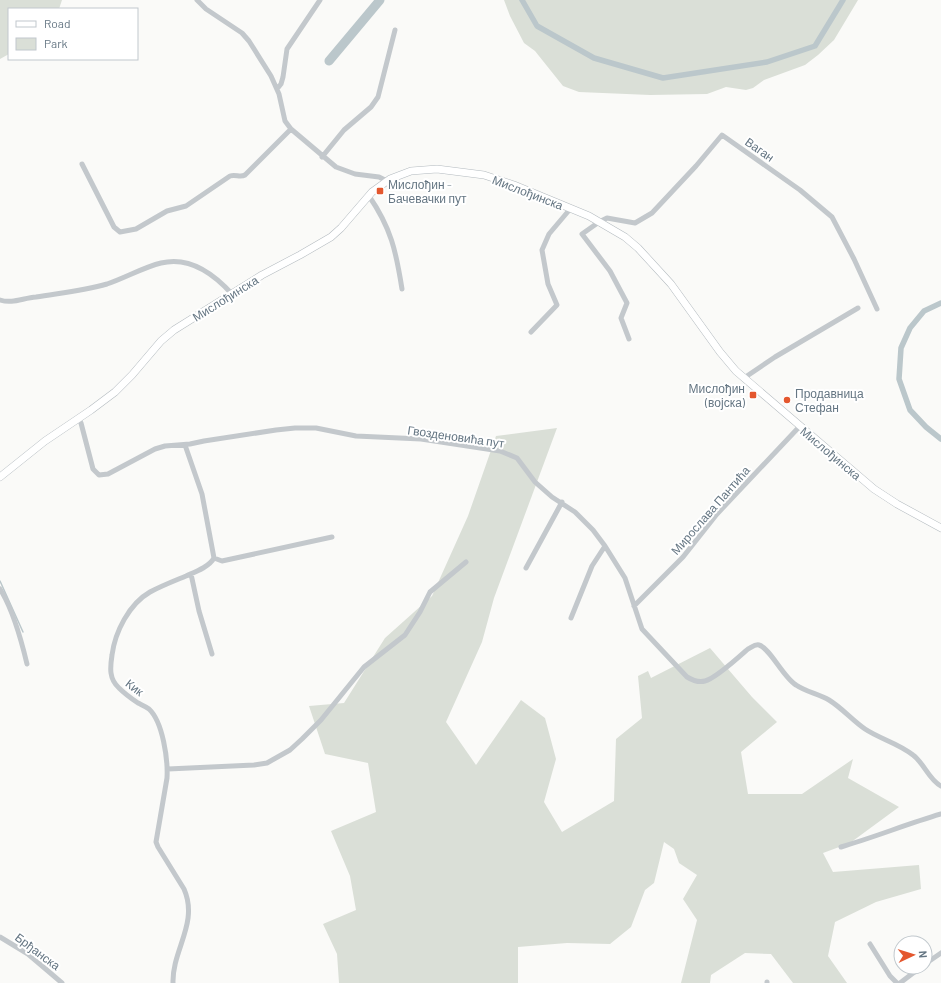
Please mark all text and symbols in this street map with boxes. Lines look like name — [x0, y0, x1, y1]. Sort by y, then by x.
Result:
legend — [8, 8, 138, 60]
text: Road — [44, 16, 71, 30]
text: Park — [44, 36, 68, 50]
street label: Ваган — [743, 134, 777, 164]
street label: Мислођинска — [490, 172, 566, 213]
place label: Мислођин - Бачевачки пут — [388, 177, 467, 206]
marker: Мислођин - Бачевачки пут — [375, 186, 385, 196]
street label: Мислођинска — [190, 272, 261, 325]
place label: Мислођин (војска) — [688, 381, 746, 410]
place label: Продавница Стефан — [795, 386, 864, 415]
marker: Мислођин (војска) — [748, 390, 758, 400]
marker: Продавница Стефан — [782, 395, 792, 405]
street label: Гвозденовића пут — [407, 422, 506, 451]
street label: Мислођинска — [797, 424, 864, 483]
street label: Мирослава Пантића — [668, 463, 753, 558]
street label: Кик — [123, 676, 147, 699]
street label: Брђанска — [12, 930, 64, 973]
north arrow — [893, 935, 933, 975]
text: N — [917, 950, 930, 958]

